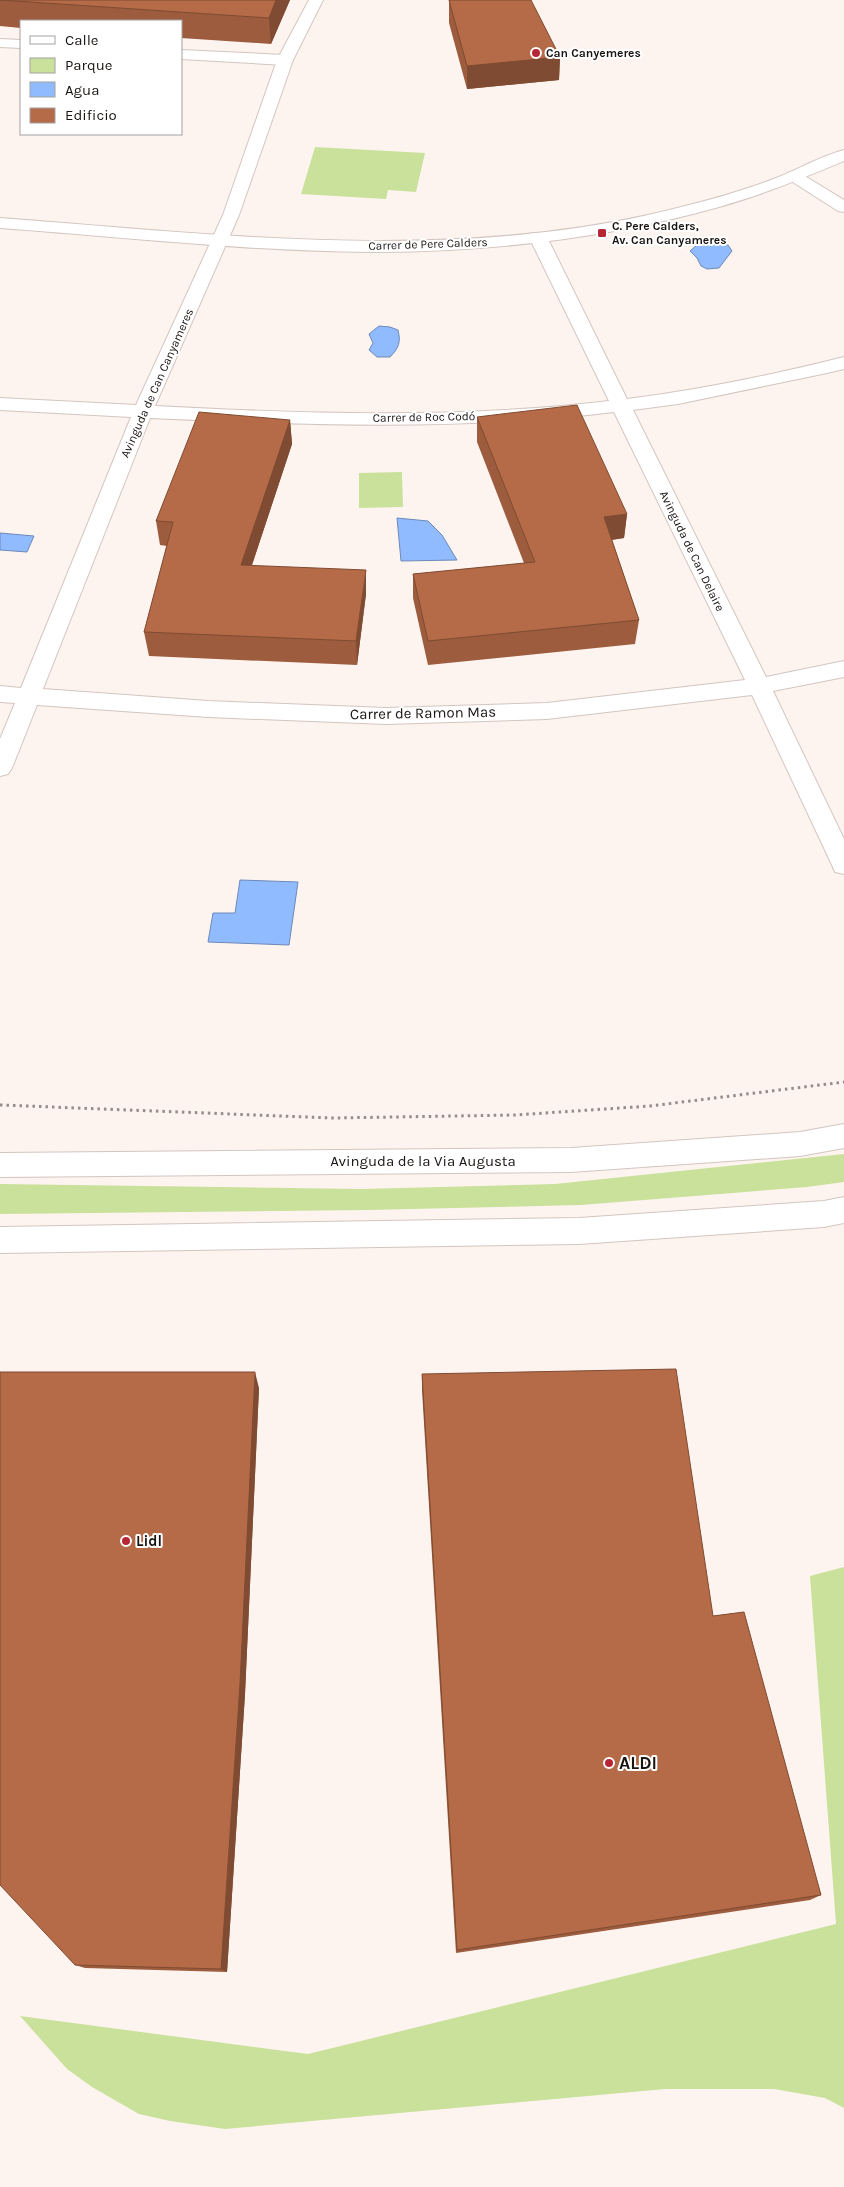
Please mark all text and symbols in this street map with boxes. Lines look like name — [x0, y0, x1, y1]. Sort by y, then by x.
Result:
legend — [20, 20, 182, 135]
text: Calle — [65, 31, 99, 49]
place label: Can Canyemeres — [546, 46, 641, 60]
marker: Can Canyemeres — [530, 47, 542, 59]
text: Parque — [65, 56, 113, 74]
text: Agua — [65, 81, 99, 99]
text: Edificio — [65, 106, 117, 124]
place label: C. Pere Calders, Av. Can Canyameres — [612, 219, 727, 247]
marker: C. Pere Calders, Av. Can Canyameres — [596, 227, 608, 239]
street label: Carrer de Pere Calders — [368, 235, 488, 253]
street label: Avinguda de Can Canyameres — [118, 306, 196, 460]
street label: Carrer de Roc Codó — [373, 409, 475, 425]
street label: Avinguda de Can Delaire — [657, 488, 727, 614]
street label: Carrer de Ramon Mas — [350, 703, 496, 723]
street label: Avinguda de la Via Augusta — [330, 1152, 516, 1170]
place label: Lidl — [136, 1532, 162, 1550]
marker: Lidl — [120, 1535, 132, 1547]
place label: ALDI — [619, 1752, 657, 1774]
marker: ALDI — [603, 1757, 615, 1769]

